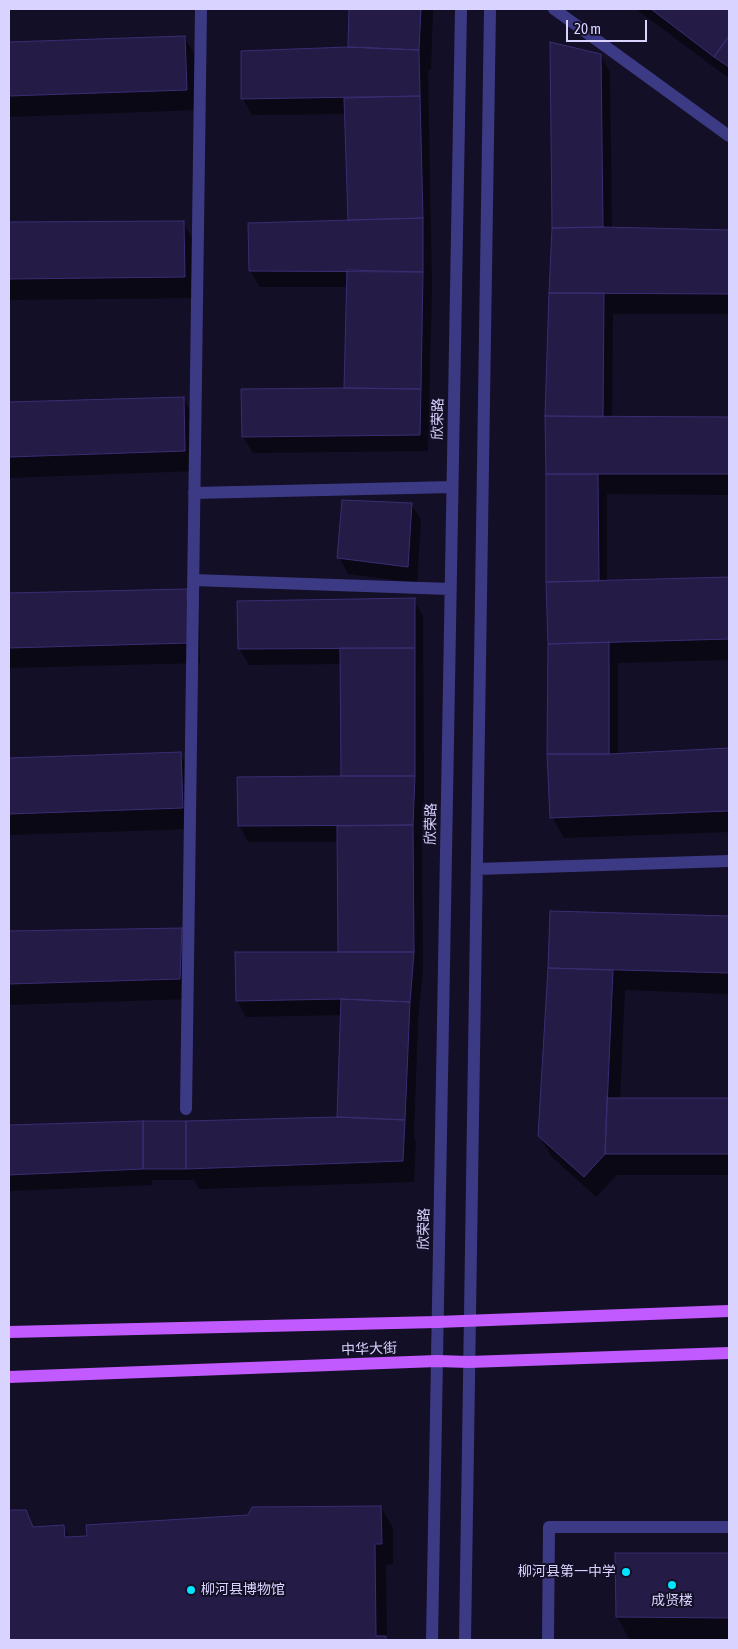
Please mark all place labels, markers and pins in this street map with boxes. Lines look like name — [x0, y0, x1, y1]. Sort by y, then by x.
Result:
place label: 柳河县第一中学 — [518, 1564, 616, 1580]
marker: 柳河县第一中学 — [620, 1566, 632, 1578]
marker: 成贤楼 — [666, 1579, 678, 1591]
place label: 柳河县博物馆 — [201, 1582, 285, 1598]
marker: 柳河县博物馆 — [185, 1584, 197, 1596]
place label: 成贤楼 — [651, 1593, 693, 1609]

